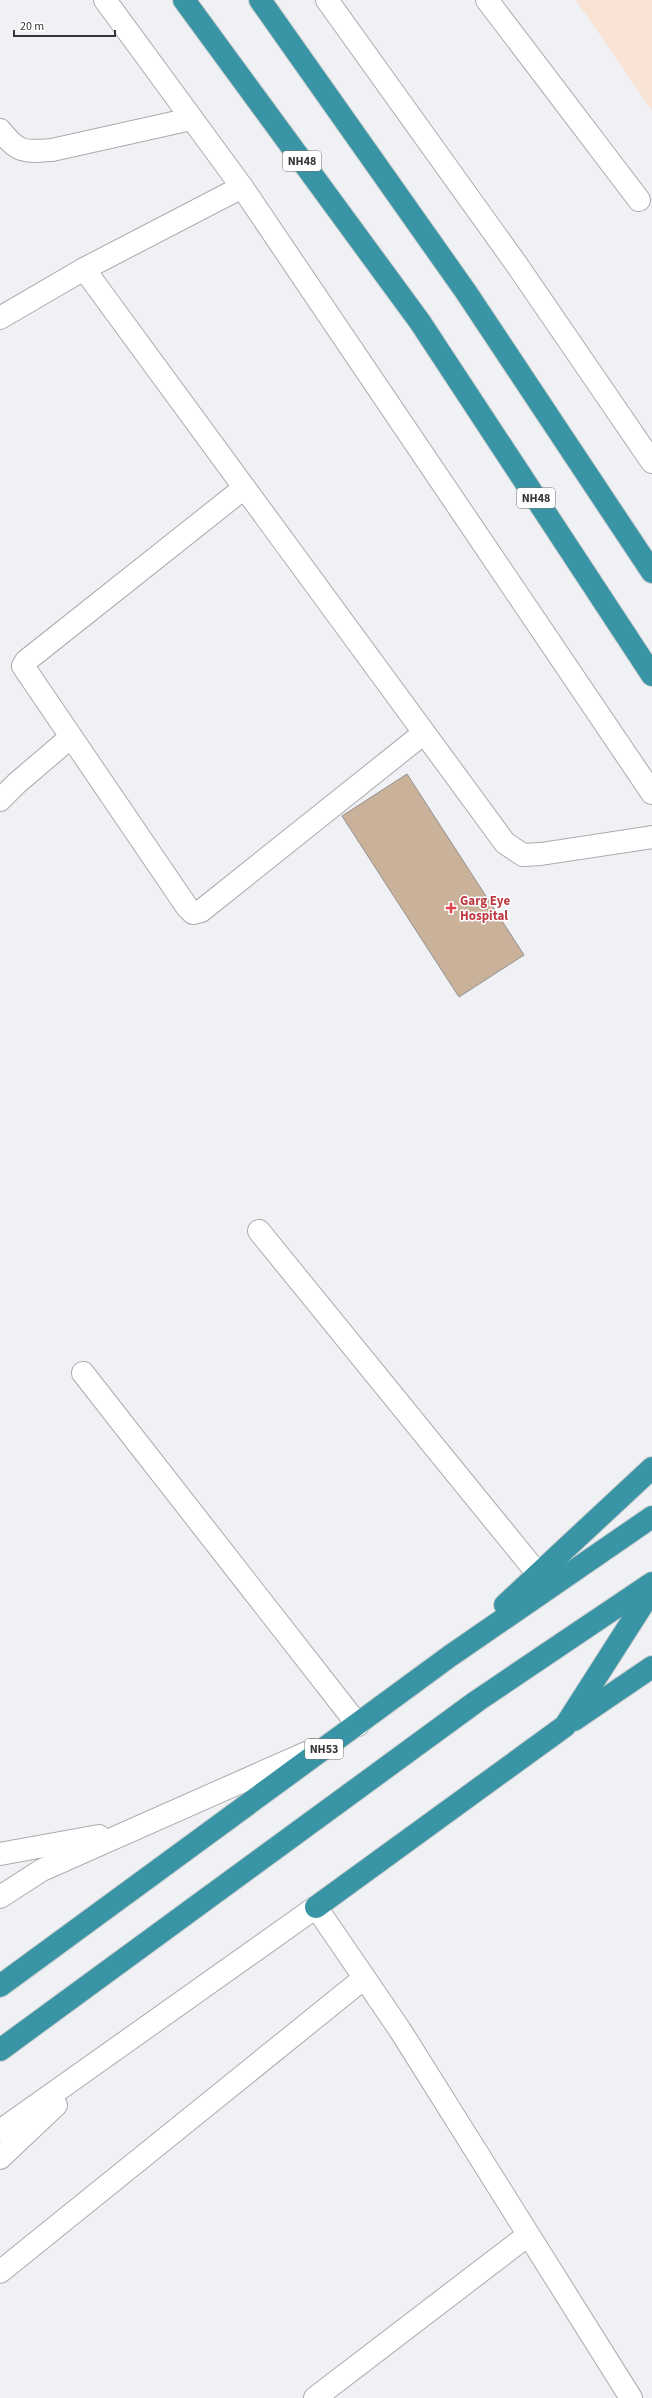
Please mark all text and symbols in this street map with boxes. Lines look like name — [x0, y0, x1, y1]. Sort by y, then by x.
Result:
scale bar — [14, 12, 115, 38]
text: 20 m — [20, 18, 44, 35]
road number: NH48 — [283, 151, 321, 171]
road number: NH48 — [517, 488, 555, 508]
place label: Garg Eye Hospital — [460, 892, 510, 925]
marker: Garg Eye Hospital — [445, 902, 457, 914]
road number: NH53 — [305, 1739, 343, 1759]

